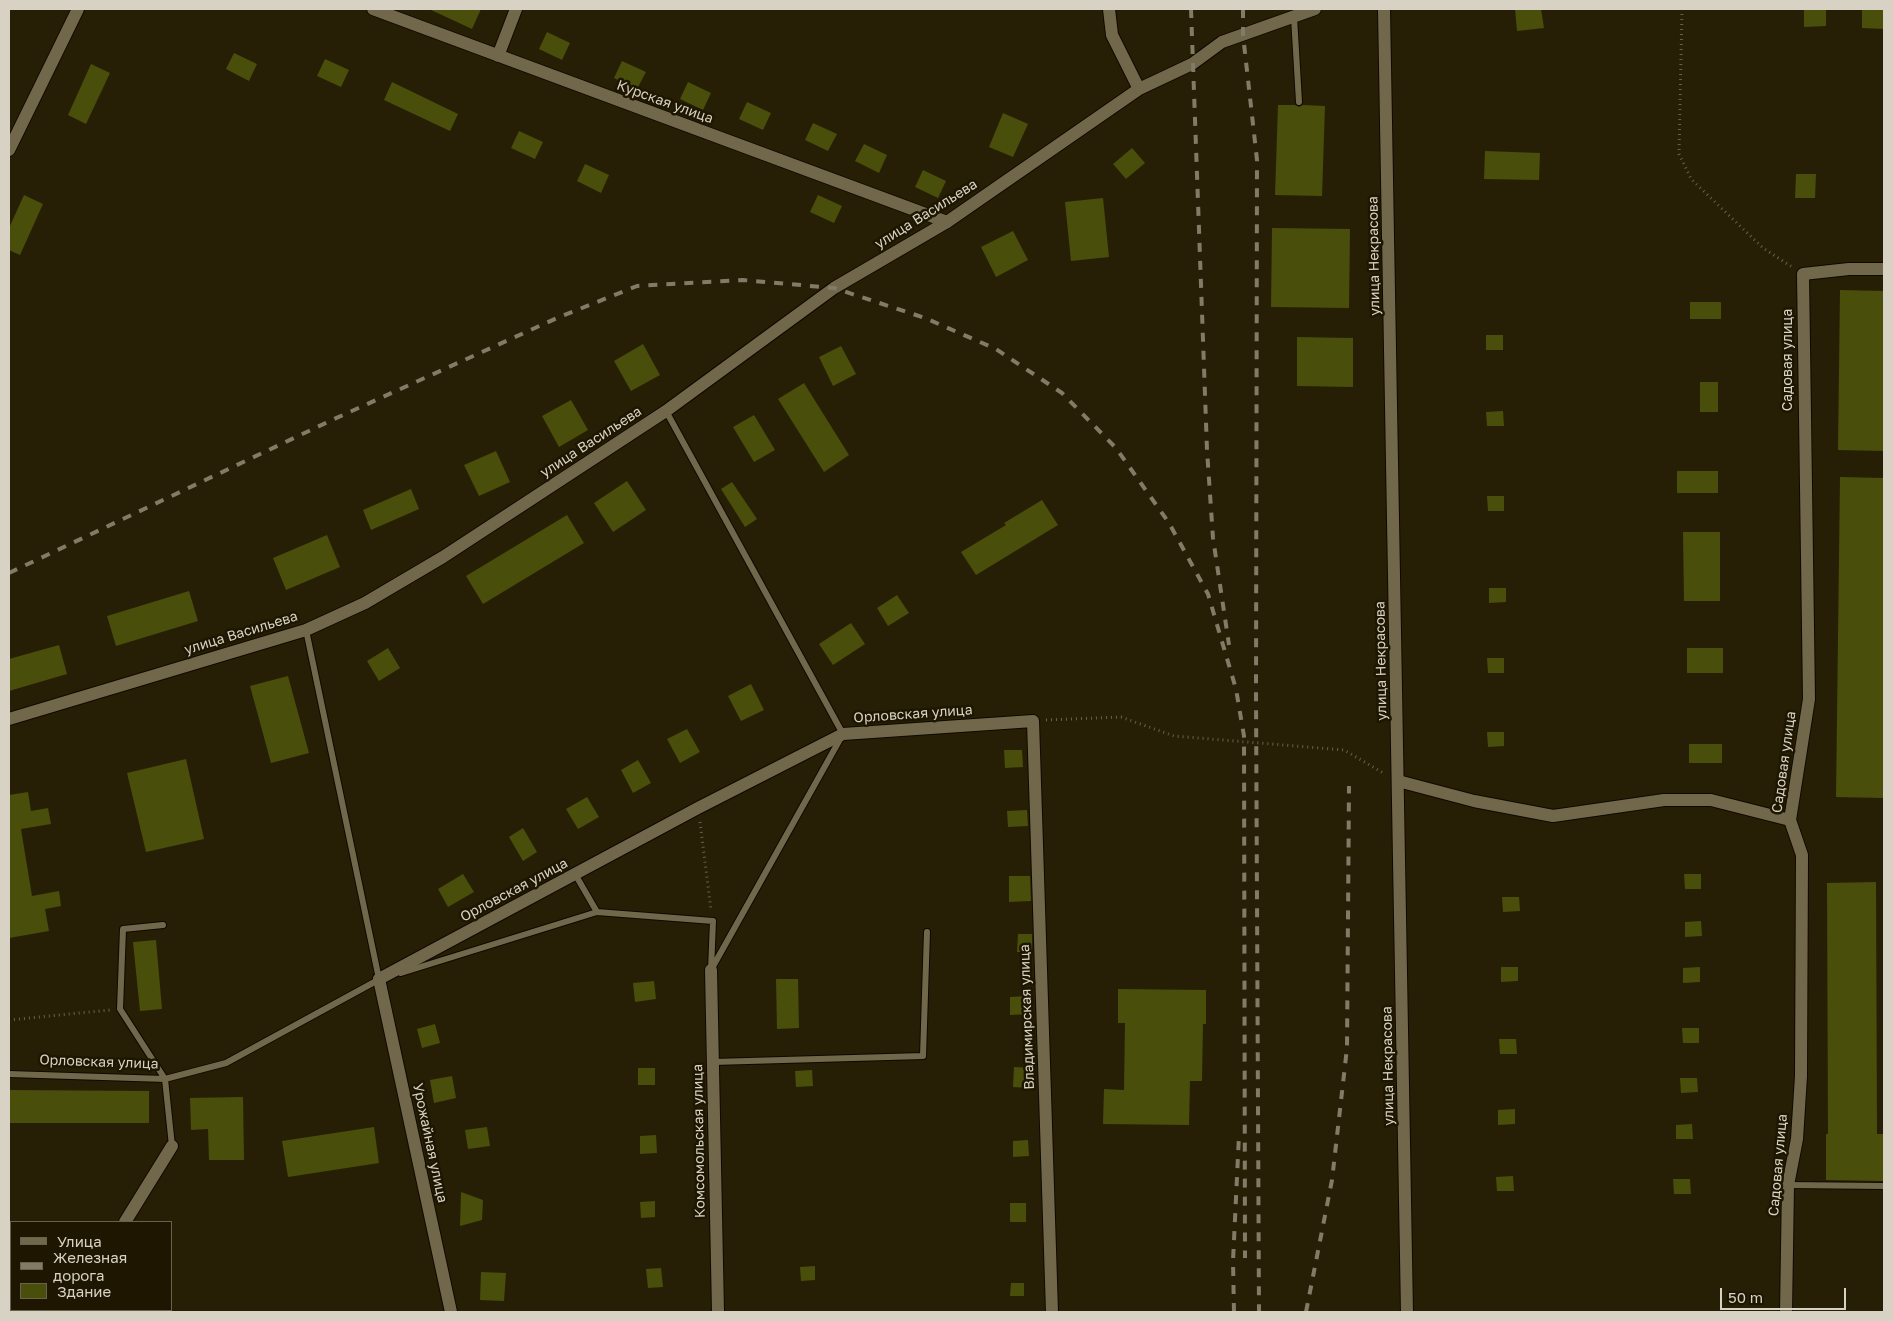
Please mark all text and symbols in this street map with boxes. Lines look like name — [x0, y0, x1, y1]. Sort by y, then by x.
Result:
street label: Курская улица — [614, 77, 716, 127]
street label: улица Васильева — [872, 176, 980, 252]
street label: улица Некрасова — [1365, 196, 1383, 316]
street label: Садовая улица — [1780, 309, 1796, 411]
street label: улица Васильева — [537, 403, 645, 481]
street label: улица Некрасова — [1372, 601, 1390, 721]
street label: улица Васильева — [182, 608, 300, 658]
street label: Орловская улица — [853, 701, 973, 727]
street label: Садовая улица — [1769, 710, 1799, 814]
street label: Орловская улица — [457, 855, 571, 925]
street label: Владимирская улица — [1016, 944, 1038, 1090]
street label: улица Некрасова — [1379, 1006, 1397, 1126]
street label: Орловская улица — [39, 1052, 159, 1072]
street label: Комсомольская улица — [689, 1064, 709, 1218]
street label: Урожайная улица — [409, 1082, 451, 1204]
street label: Садовая улица — [1765, 1113, 1791, 1217]
legend — [10, 1221, 172, 1311]
text: Улица — [57, 1232, 102, 1250]
text: Железная дорога — [53, 1248, 127, 1284]
scale bar — [1723, 1278, 1849, 1310]
text: Здание — [57, 1282, 111, 1300]
text: 50 m — [1728, 1288, 1763, 1306]

